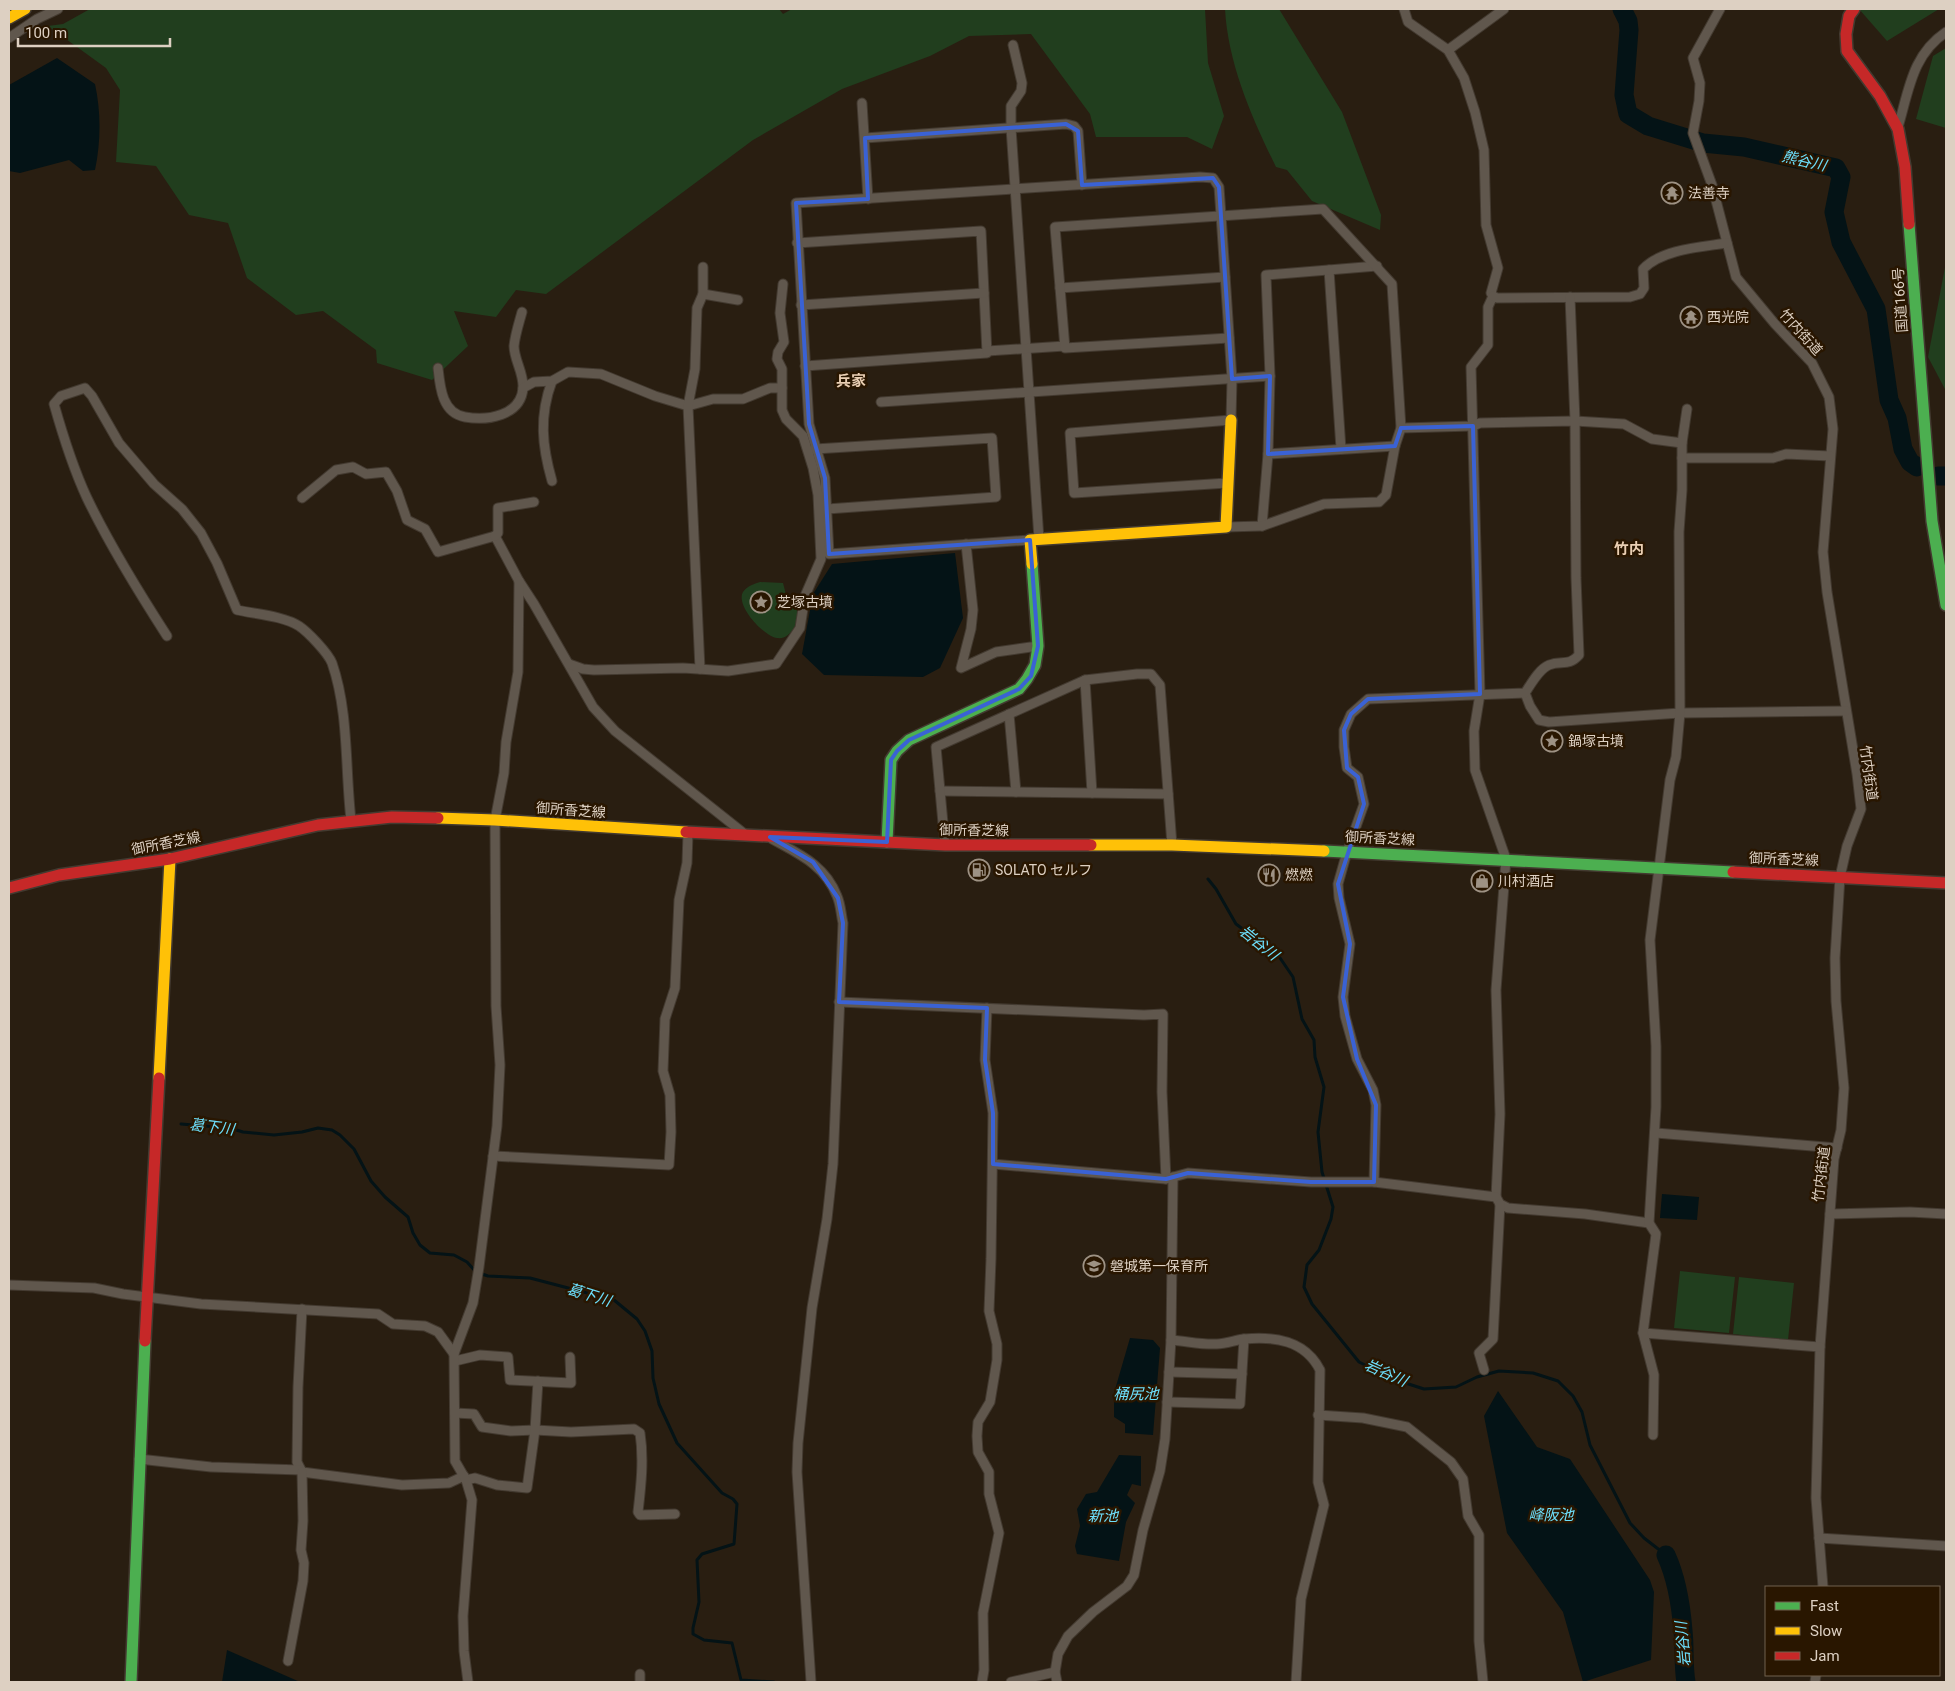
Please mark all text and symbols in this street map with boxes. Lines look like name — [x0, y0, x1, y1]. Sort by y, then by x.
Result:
scale bar — [18, 15, 170, 47]
text: 100 m — [25, 24, 67, 42]
water label: 熊谷川 — [1780, 147, 1830, 175]
temple icon: 法善寺 — [1660, 181, 1684, 205]
place label: 法善寺 — [1688, 185, 1730, 201]
street label: 国道166号 — [1890, 267, 1910, 333]
temple icon: 西光院 — [1679, 305, 1703, 329]
street label: 竹内街道 — [1776, 306, 1826, 358]
place label: 西光院 — [1707, 309, 1749, 325]
district label: 兵家 — [836, 372, 866, 390]
district label: 竹内 — [1614, 540, 1644, 558]
place icon: 芝塚古墳 — [749, 590, 773, 614]
place label: 芝塚古墳 — [777, 594, 833, 610]
place icon: 鍋塚古墳 — [1540, 729, 1564, 753]
place label: 鍋塚古墳 — [1568, 733, 1624, 749]
street label: 竹内街道 — [1857, 744, 1881, 802]
street label: 御所香芝線 — [536, 800, 606, 820]
street label: 御所香芝線 — [939, 821, 1009, 839]
street label: 御所香芝線 — [130, 828, 202, 858]
street label: 御所香芝線 — [1345, 828, 1415, 848]
street label: 御所香芝線 — [1749, 850, 1819, 868]
fuel station icon: SOLATO セルフ — [967, 858, 991, 882]
place label: SOLATO セルフ — [995, 862, 1092, 878]
restaurant icon: 燃燃 — [1257, 863, 1281, 887]
place label: 燃燃 — [1285, 867, 1313, 883]
shop icon: 川村酒店 — [1470, 869, 1494, 893]
place label: 川村酒店 — [1498, 873, 1554, 889]
water label: 岩谷川 — [1236, 922, 1284, 965]
water label: 葛下川 — [189, 1115, 237, 1139]
street label: 竹内街道 — [1810, 1145, 1832, 1203]
school or university icon: 磐城第一保育所 — [1082, 1254, 1106, 1278]
place label: 磐城第一保育所 — [1110, 1258, 1208, 1274]
water label: 葛下川 — [565, 1280, 615, 1311]
water label: 岩谷川 — [1362, 1356, 1412, 1391]
water label: 桶尻池 — [1113, 1385, 1160, 1403]
water label: 峰阪池 — [1528, 1506, 1575, 1524]
water label: 新池 — [1088, 1507, 1120, 1525]
legend — [1765, 1586, 1940, 1676]
text: Fast — [1810, 1597, 1839, 1615]
water label: 岩谷川 — [1672, 1619, 1694, 1667]
text: Slow — [1810, 1622, 1842, 1640]
text: Jam — [1810, 1647, 1840, 1665]

